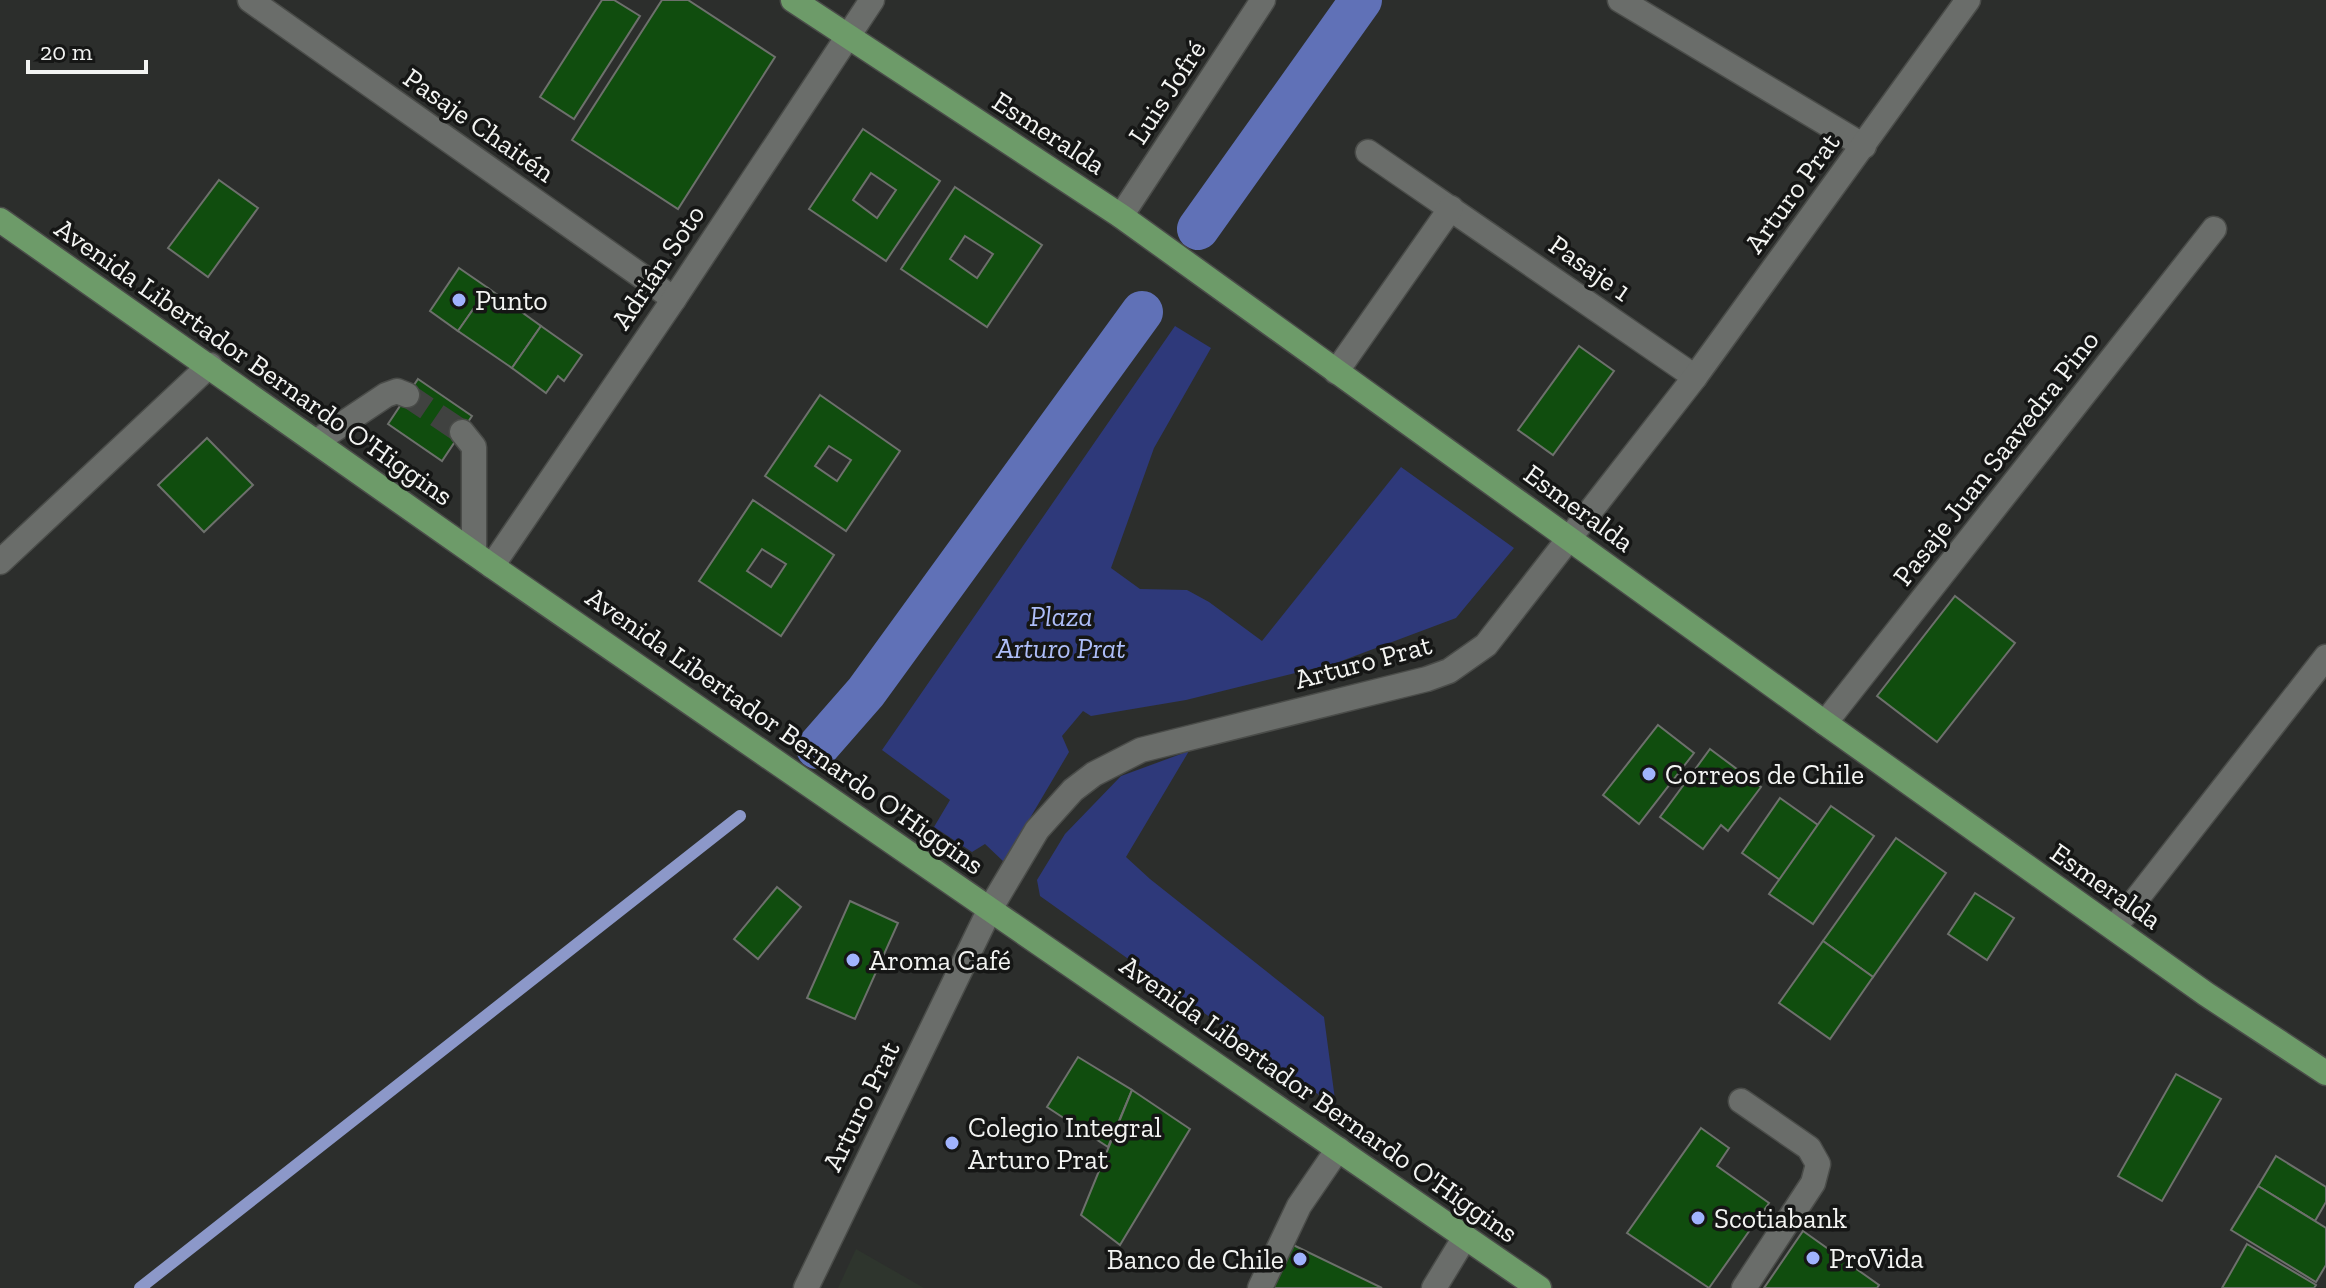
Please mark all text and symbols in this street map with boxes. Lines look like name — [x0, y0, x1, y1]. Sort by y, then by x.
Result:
scale bar — [28, 24, 146, 74]
street label: Luis Jofré — [1121, 34, 1213, 150]
text: 20 m — [40, 37, 93, 66]
street label: Pasaje Chaitén — [397, 61, 561, 189]
street label: Esmeralda — [986, 84, 1112, 182]
street label: Arturo Prat — [1737, 126, 1847, 259]
street label: Adrián Soto — [604, 199, 712, 335]
street label: Avenida Libertador Bernardo O'Higgins — [49, 211, 459, 513]
street label: Pasaje 1 — [1543, 228, 1638, 308]
place label: Punto — [475, 284, 548, 317]
marker: Punto — [450, 291, 468, 309]
street label: Pasaje Juan Saavedra Pino — [1886, 324, 2106, 592]
street label: Esmeralda — [1518, 457, 1641, 559]
street label: Avenida Libertador Bernardo O'Higgins — [580, 580, 990, 882]
park label: Plaza Arturo Prat — [995, 600, 1126, 665]
street label: Arturo Prat — [1291, 628, 1436, 696]
place label: Correos de Chile — [1665, 758, 1864, 791]
marker: Correos de Chile — [1640, 765, 1658, 783]
street label: Esmeralda — [2044, 836, 2168, 936]
place label: Aroma Café — [869, 944, 1011, 977]
street label: Avenida Libertador Bernardo O'Higgins — [1114, 948, 1524, 1250]
marker: Aroma Café — [844, 951, 862, 969]
street label: Arturo Prat — [815, 1035, 907, 1176]
place label: Colegio Integral Arturo Prat — [968, 1111, 1162, 1176]
marker: Colegio Integral Arturo Prat — [943, 1134, 961, 1152]
place label: Scotiabank — [1714, 1202, 1847, 1235]
marker: Scotiabank — [1689, 1209, 1707, 1227]
place label: ProVida — [1829, 1242, 1924, 1275]
place label: Banco de Chile — [1107, 1243, 1284, 1276]
marker: ProVida — [1804, 1249, 1822, 1267]
marker: Banco de Chile — [1291, 1250, 1309, 1268]

